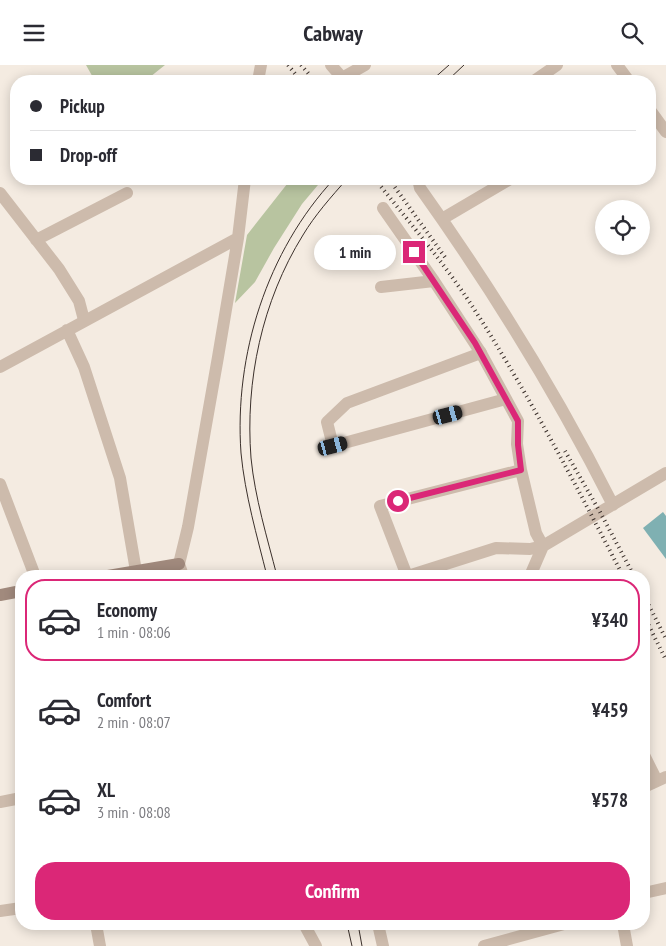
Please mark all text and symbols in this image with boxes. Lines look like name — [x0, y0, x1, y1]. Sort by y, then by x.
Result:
icon: menu — [20, 19, 48, 47]
text: Cabway — [303, 19, 363, 47]
icon: search — [618, 19, 646, 47]
text: Pickup — [60, 94, 105, 118]
text: Drop-off — [60, 143, 117, 167]
map controls — [595, 200, 650, 255]
button: locate — [595, 200, 650, 255]
callout: 1 min — [314, 235, 396, 269]
route end — [403, 241, 425, 263]
text: 1 min — [339, 242, 371, 262]
car — [431, 404, 464, 426]
car — [316, 435, 349, 457]
route start — [387, 490, 409, 512]
icon: car — [37, 598, 82, 643]
text: Economy — [97, 598, 157, 622]
text: ¥340 — [592, 608, 628, 632]
text: 1 min · 08:06 — [97, 622, 171, 642]
icon: car — [37, 688, 82, 733]
text: Comfort — [97, 688, 151, 712]
text: ¥459 — [592, 698, 628, 722]
text: 2 min · 08:07 — [97, 712, 171, 732]
icon: car — [37, 778, 82, 823]
text: XL — [97, 778, 115, 802]
text: ¥578 — [592, 788, 628, 812]
text: 3 min · 08:08 — [97, 802, 171, 822]
button: Confirm — [35, 862, 630, 920]

